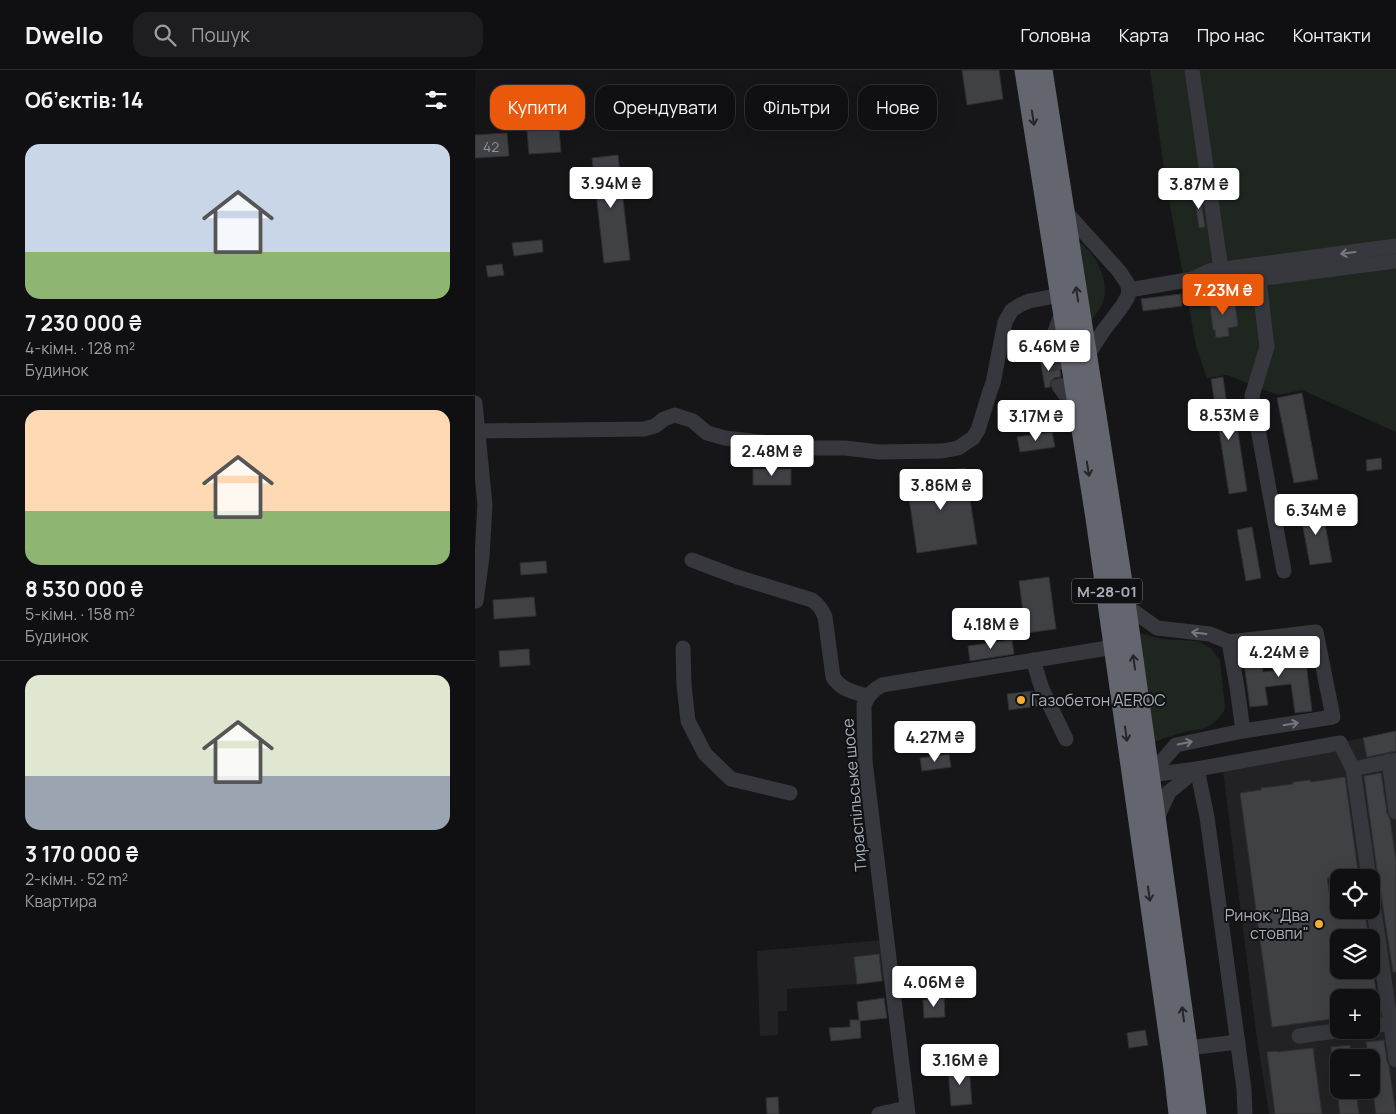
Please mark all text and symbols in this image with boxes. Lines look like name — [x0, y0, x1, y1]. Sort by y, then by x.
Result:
search box — [133, 12, 483, 57]
text: Dwello — [25, 18, 103, 51]
icon: search — [151, 21, 179, 49]
text: Пошук — [191, 22, 250, 48]
text: Головна — [1021, 23, 1091, 47]
text: Карта — [1119, 23, 1169, 47]
text: Про нас — [1197, 23, 1265, 47]
text: Контакти — [1293, 23, 1371, 47]
chip: Купити — [490, 85, 585, 130]
chip: Орендувати — [595, 85, 735, 130]
chip: Фільтри — [745, 85, 848, 130]
chip: Нове — [858, 85, 937, 130]
text: Об’єктів: 14 — [25, 86, 144, 114]
icon: filters — [422, 86, 450, 114]
one-way arrow — [1028, 110, 1038, 126]
house number: 42 — [483, 137, 499, 156]
pin: 3.94M ₴ — [565, 166, 657, 209]
pin: 3.87M ₴ — [1153, 168, 1245, 210]
text: 3.94M ₴ — [581, 172, 641, 194]
text: 3.87M ₴ — [1169, 173, 1229, 195]
icon: home — [193, 177, 283, 267]
one-way arrow — [1340, 248, 1356, 258]
pin: 7.23M ₴ — [1177, 274, 1269, 316]
text: 7.23M ₴ — [1194, 279, 1252, 301]
one-way arrow — [1072, 286, 1082, 302]
text: 7 230 000 ₴ — [25, 309, 142, 337]
pin: 6.46M ₴ — [1003, 330, 1095, 372]
text: 6.46M ₴ — [1018, 335, 1080, 357]
text: 4-кімн. · 128 m² — [25, 337, 135, 359]
text: Будинок — [25, 359, 88, 381]
pin: 8.53M ₴ — [1183, 398, 1275, 441]
pin: 3.17M ₴ — [990, 400, 1082, 442]
text: 8.53M ₴ — [1199, 404, 1259, 426]
text: 3.17M ₴ — [1009, 405, 1063, 427]
pin: 2.48M ₴ — [726, 434, 818, 477]
text: 2.48M ₴ — [742, 440, 802, 462]
icon: home — [193, 442, 283, 532]
one-way arrow — [1084, 460, 1094, 476]
pin: 3.86M ₴ — [895, 468, 987, 511]
text: 3.86M ₴ — [911, 474, 971, 496]
pin: 6.34M ₴ — [1270, 494, 1362, 536]
text: 6.34M ₴ — [1286, 499, 1346, 521]
text: 8 530 000 ₴ — [25, 575, 143, 603]
road number: М-28-01 — [1072, 578, 1142, 604]
text: 5-кімн. · 158 m² — [25, 603, 135, 625]
pin: 4.18M ₴ — [945, 608, 1037, 650]
text: 4.18M ₴ — [963, 613, 1019, 635]
text: Будинок — [25, 625, 88, 647]
one-way arrow — [1192, 628, 1208, 638]
pin: 4.24M ₴ — [1233, 636, 1325, 678]
text: 4.24M ₴ — [1249, 641, 1309, 663]
one-way arrow — [1128, 654, 1138, 670]
place label: Газобетон AEROC — [1031, 689, 1166, 711]
marker: Газобетон AEROC — [1015, 694, 1027, 706]
icon: home — [193, 707, 283, 797]
street label: Тираспільське шосе — [836, 717, 872, 873]
one-way arrow — [1282, 718, 1298, 728]
pin: 4.27M ₴ — [889, 720, 981, 763]
one-way arrow — [1121, 725, 1131, 741]
text: 4.27M ₴ — [905, 726, 965, 748]
one-way arrow — [1177, 738, 1193, 747]
text: 3 170 000 ₴ — [25, 840, 139, 868]
text: 2-кімн. · 52 m² — [25, 868, 128, 890]
map controls — [1330, 869, 1380, 1099]
button: locate — [1330, 869, 1380, 919]
one-way arrow — [1144, 886, 1154, 902]
text: Квартира — [25, 890, 97, 912]
place label: Ринок "Два стовпи" — [1225, 904, 1309, 944]
marker: Ринок "Два стовпи" — [1313, 918, 1325, 930]
button: layers — [1330, 929, 1380, 979]
pin: 4.06M ₴ — [888, 966, 980, 1008]
text: 4.06M ₴ — [903, 971, 965, 993]
button: + — [1330, 989, 1380, 1039]
one-way arrow — [1178, 1006, 1188, 1022]
pin: 3.16M ₴ — [914, 1044, 1006, 1086]
text: 3.16M ₴ — [932, 1049, 988, 1071]
button: − — [1330, 1049, 1380, 1099]

